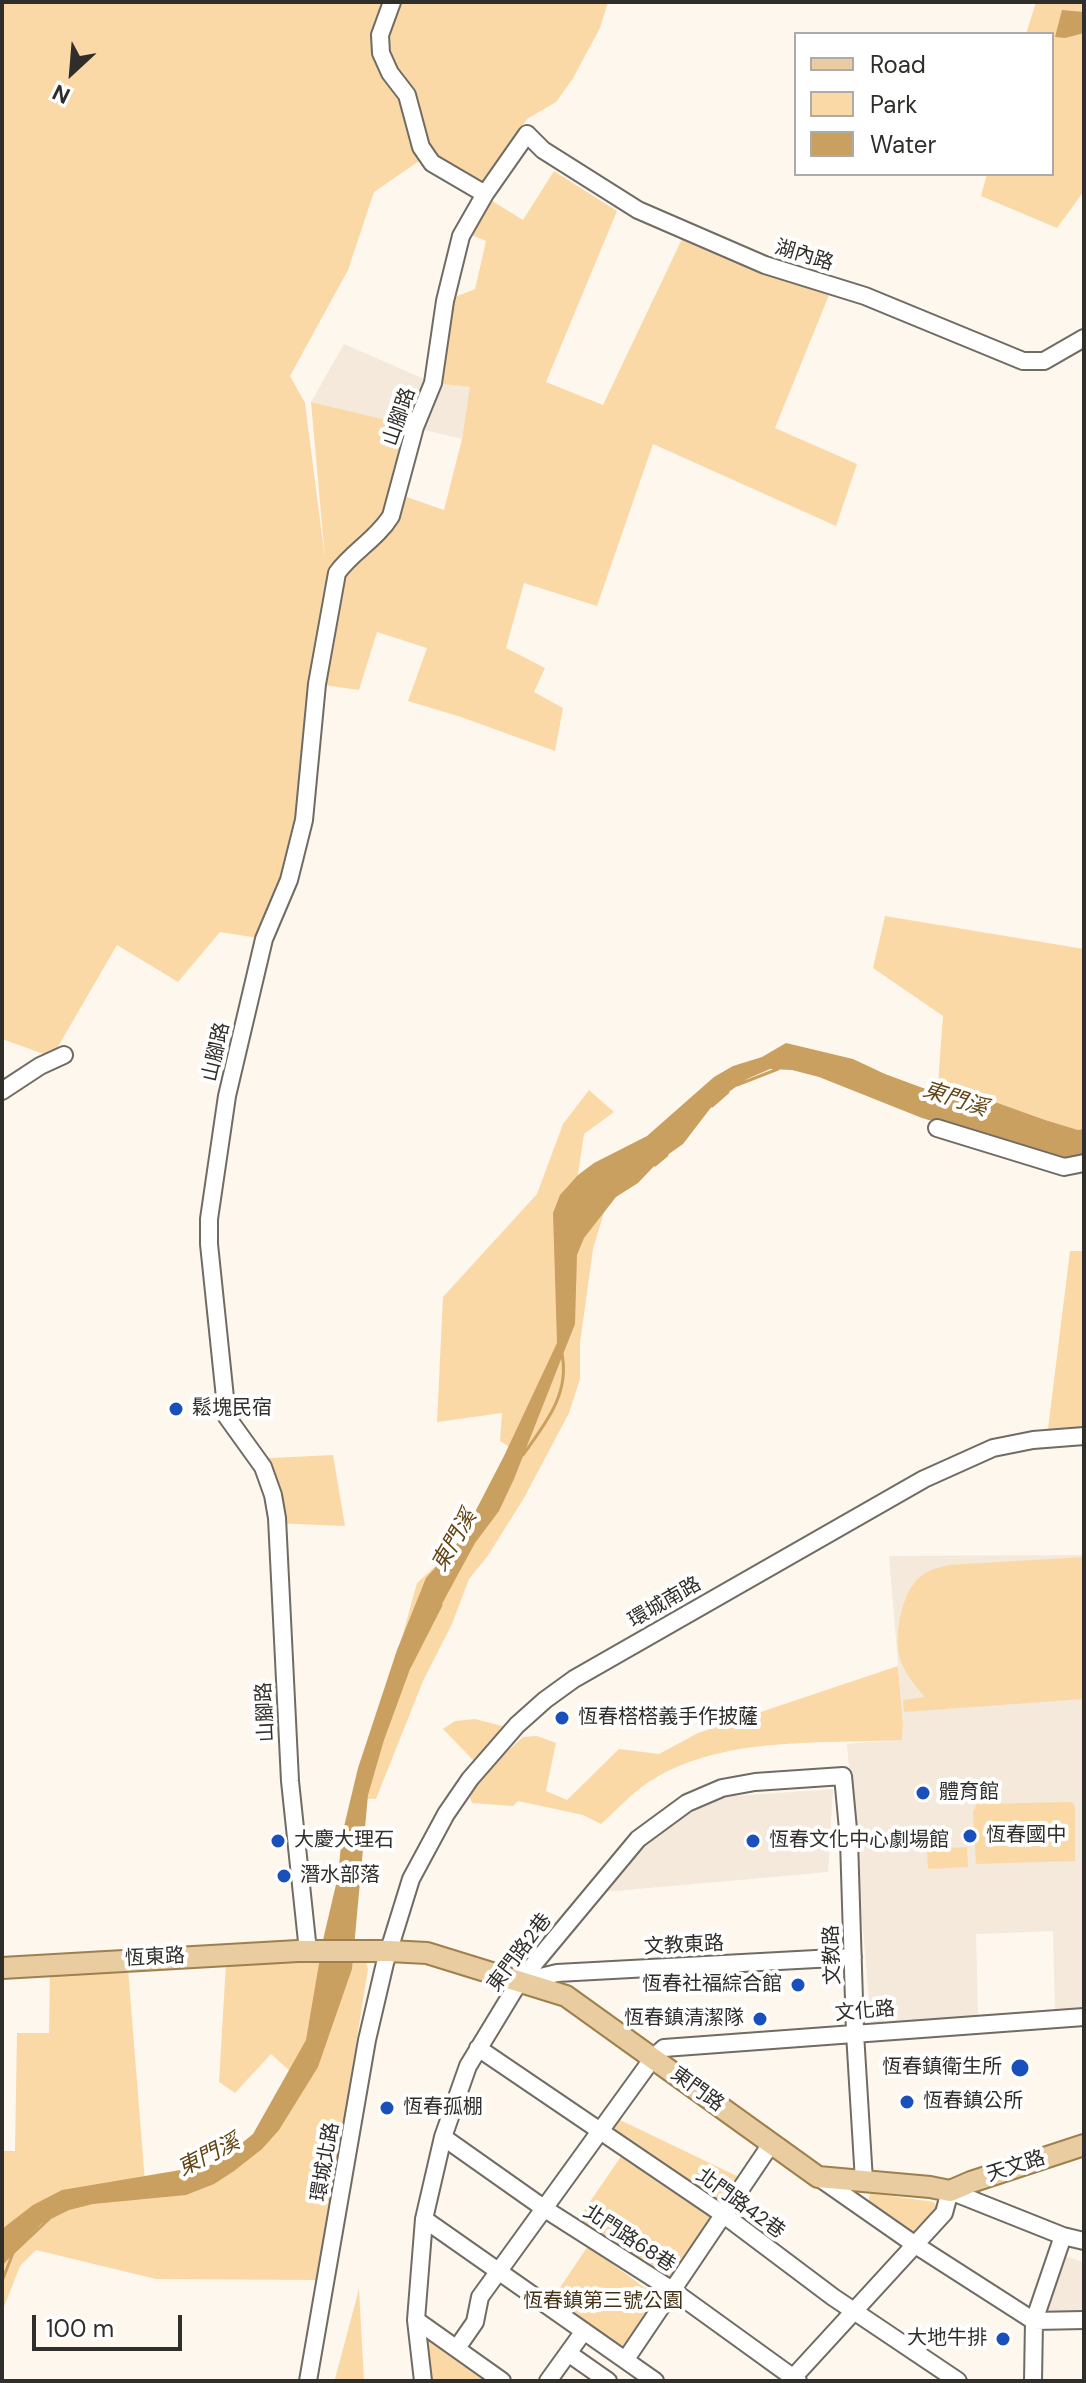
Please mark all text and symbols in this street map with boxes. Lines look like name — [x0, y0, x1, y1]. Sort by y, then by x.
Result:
north arrow — [32, 32, 112, 112]
legend — [794, 32, 1054, 176]
text: Road — [870, 49, 926, 80]
text: N — [48, 77, 75, 111]
text: Park — [870, 89, 917, 120]
text: Water — [870, 129, 936, 160]
street label: 湖內路 — [772, 236, 836, 276]
street label: 山腳路 — [379, 385, 421, 449]
street label: 山腳路 — [199, 1020, 235, 1084]
water label: 東門溪 — [920, 1077, 990, 1123]
place label: 鬆塊民宿 — [192, 1397, 272, 1421]
marker: 鬆塊民宿 — [167, 1400, 185, 1418]
water label: 東門溪 — [427, 1506, 483, 1576]
street label: 環城南路 — [624, 1573, 706, 1633]
street label: 山腳路 — [252, 1681, 280, 1743]
place label: 恆春榙榙義手作披薩 — [578, 1706, 758, 1730]
marker: 恆春榙榙義手作披薩 — [553, 1709, 571, 1727]
place label: 體育館 — [939, 1781, 999, 1805]
marker: 體育館 — [914, 1784, 932, 1802]
place label: 恆春國中 — [986, 1824, 1066, 1848]
marker: 恆春國中 — [961, 1827, 979, 1845]
place label: 大慶大理石 — [294, 1829, 394, 1853]
place label: 恆春文化中心劇場館 — [769, 1829, 949, 1853]
marker: 大慶大理石 — [269, 1832, 287, 1850]
marker: 恆春文化中心劇場館 — [744, 1832, 762, 1850]
place label: 潛水部落 — [300, 1864, 380, 1888]
marker: 潛水部落 — [275, 1867, 293, 1885]
street label: 東門路2巷 — [483, 1909, 557, 1997]
street label: 文教路 — [820, 1925, 846, 1985]
street label: 文教東路 — [643, 1932, 725, 1960]
street label: 恆東路 — [124, 1944, 186, 1972]
place label: 恆春社福綜合館 — [642, 1973, 782, 1997]
marker: 恆春社福綜合館 — [789, 1976, 807, 1994]
street label: 文化路 — [834, 1997, 896, 2027]
place label: 恆春鎮清潔隊 — [624, 2007, 744, 2031]
marker: 恆春鎮清潔隊 — [751, 2010, 769, 2028]
place label: 恆春鎮衛生所 — [882, 2056, 1002, 2080]
marker: 恆春鎮衛生所 — [1009, 2057, 1031, 2079]
street label: 東門路 — [666, 2063, 728, 2117]
place label: 恆春鎮公所 — [923, 2090, 1023, 2114]
marker: 恆春鎮公所 — [898, 2093, 916, 2111]
place label: 恆春孤棚 — [403, 2096, 483, 2120]
marker: 恆春孤棚 — [378, 2099, 396, 2117]
street label: 環城北路 — [307, 2121, 345, 2203]
water label: 東門溪 — [174, 2129, 244, 2183]
street label: 天文路 — [984, 2146, 1048, 2188]
street label: 北門路42巷 — [691, 2164, 789, 2244]
street label: 北門路68巷 — [579, 2200, 679, 2278]
park label: 恆春鎮第三號公園 — [523, 2290, 683, 2314]
scale bar — [36, 2299, 186, 2349]
text: 100 m — [46, 2313, 114, 2344]
place label: 大地牛排 — [907, 2327, 987, 2351]
marker: 大地牛排 — [994, 2330, 1012, 2348]

